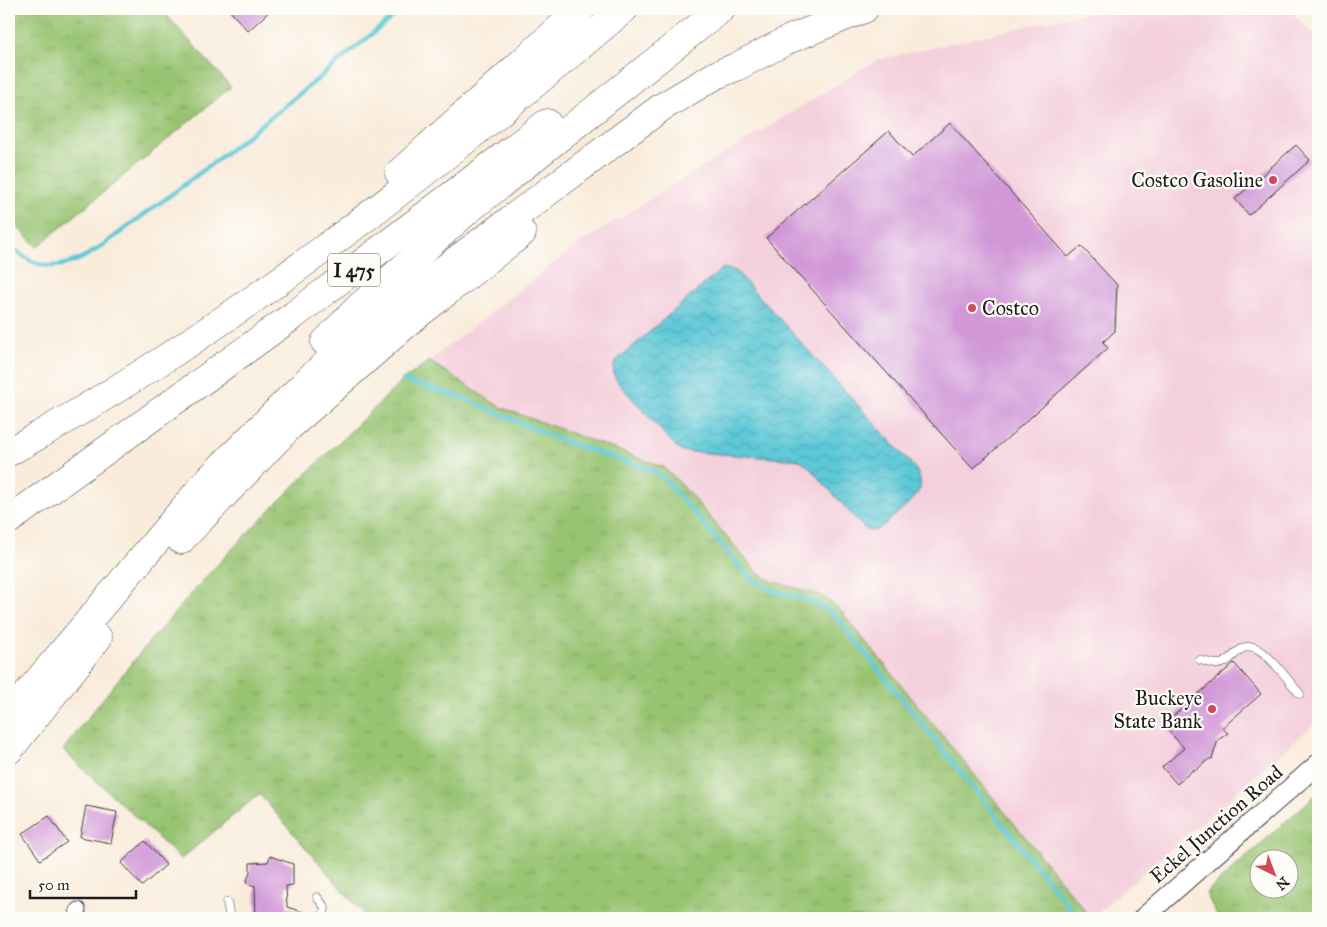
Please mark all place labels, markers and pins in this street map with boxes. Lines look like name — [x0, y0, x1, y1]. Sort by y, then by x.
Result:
place label: Costco Gasoline — [1131, 168, 1263, 192]
marker: Costco Gasoline — [1267, 174, 1279, 186]
place label: Costco — [982, 296, 1039, 320]
marker: Costco — [966, 302, 978, 314]
place label: Buckeye State Bank — [1113, 686, 1203, 733]
marker: Buckeye State Bank — [1206, 703, 1218, 715]

